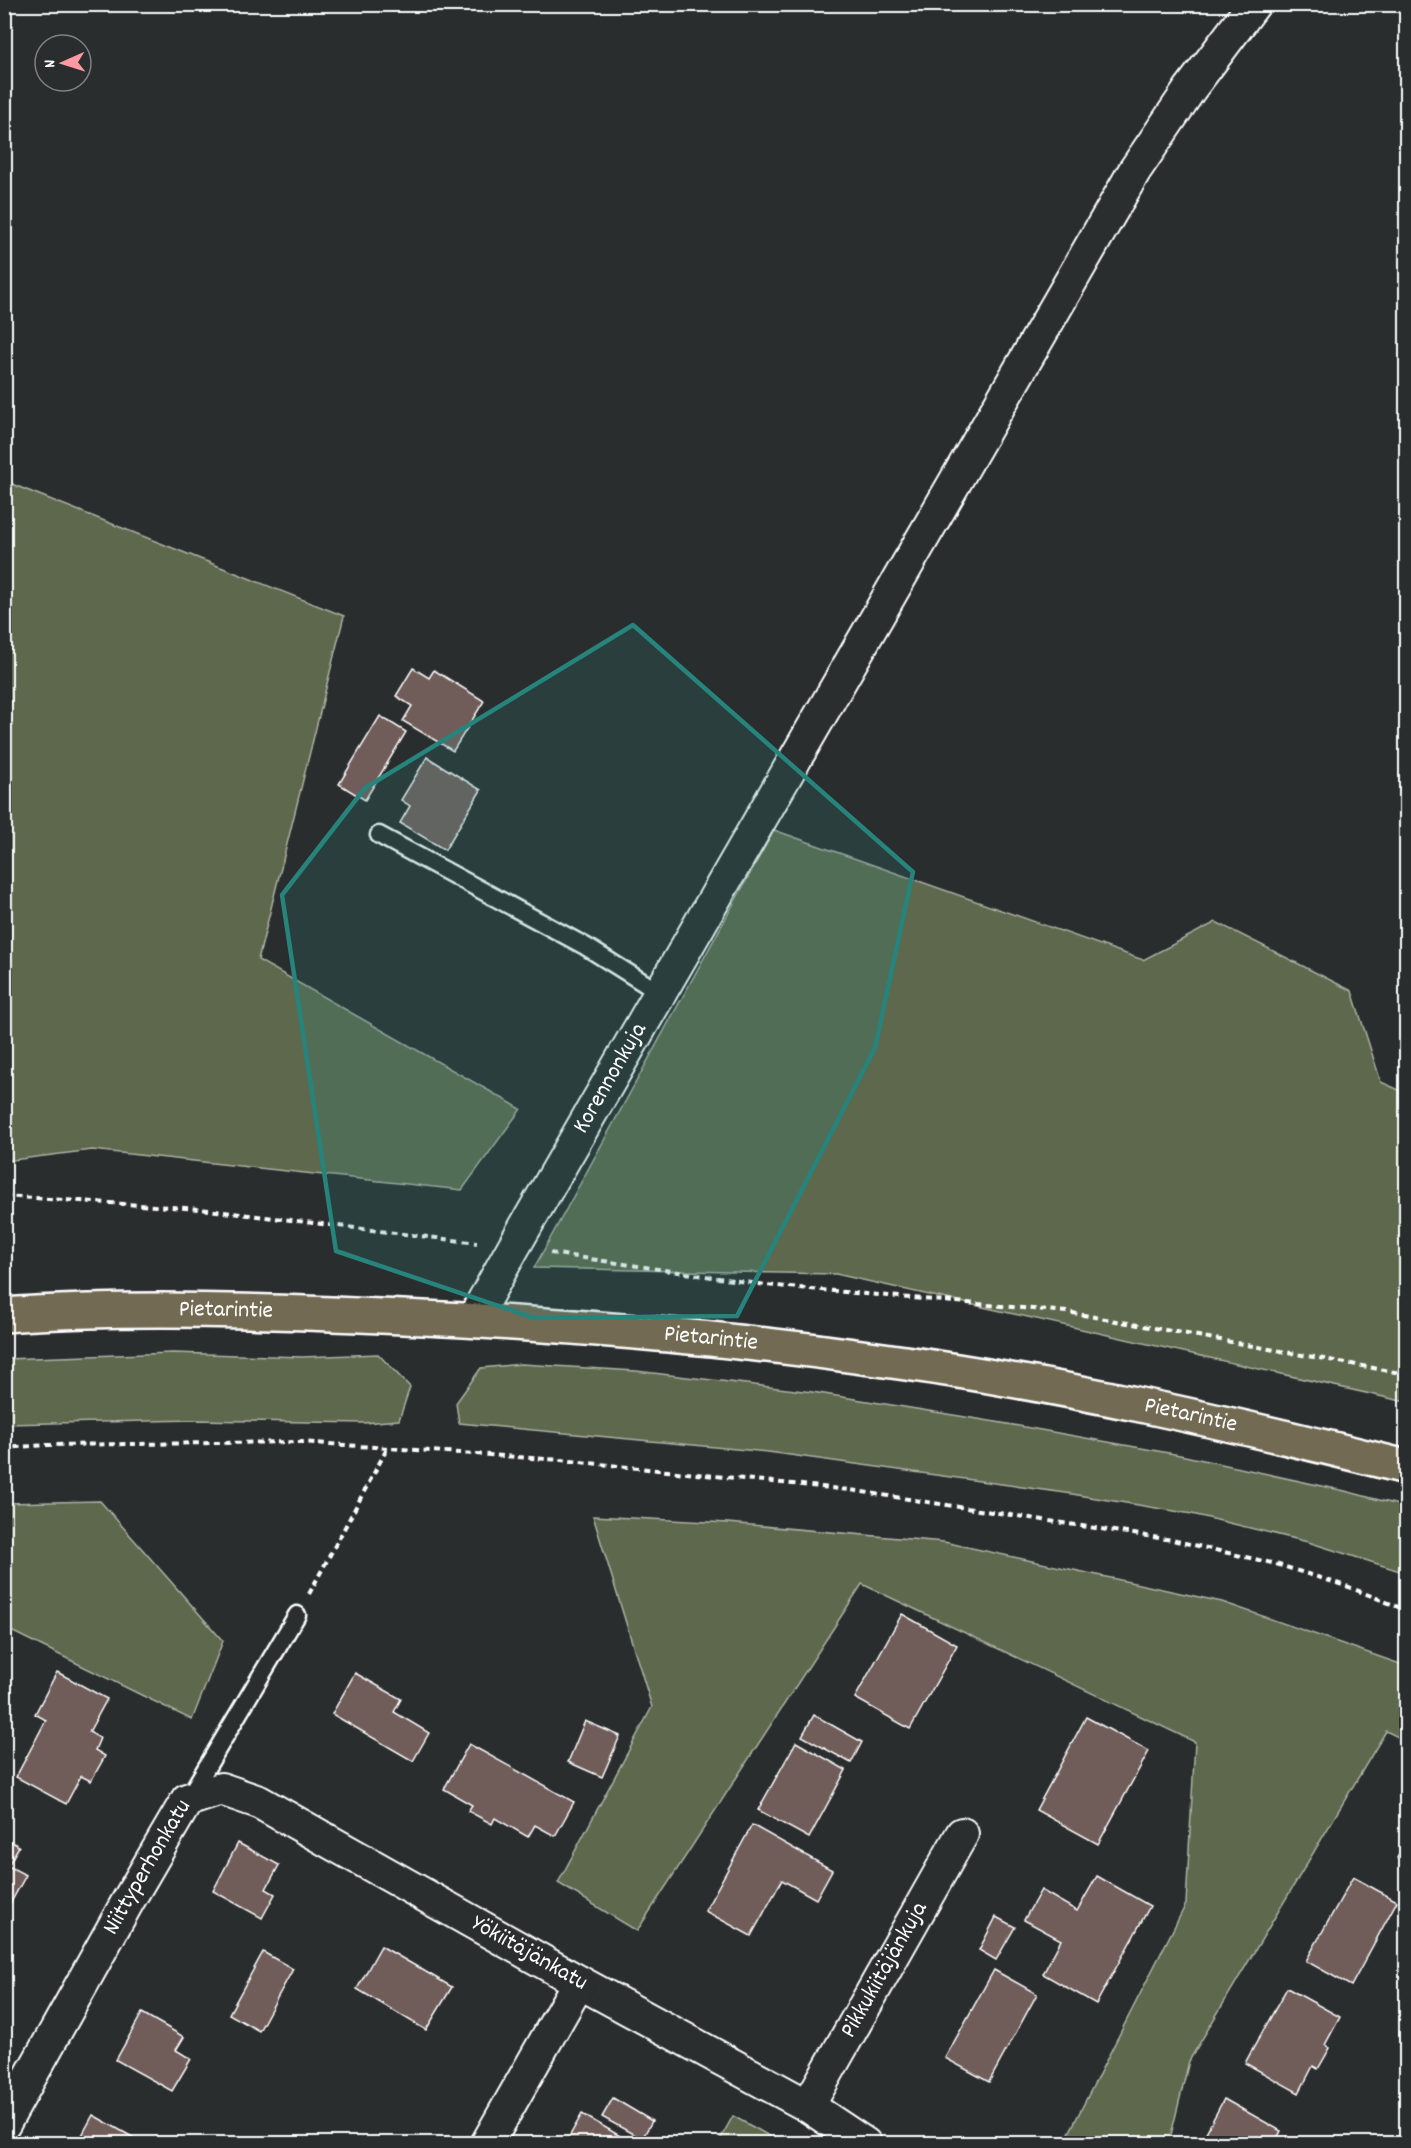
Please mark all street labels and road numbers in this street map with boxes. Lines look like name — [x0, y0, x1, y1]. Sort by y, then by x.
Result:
street label: Korennonkuja — [565, 1016, 657, 1140]
street label: Pietarintie — [179, 1293, 274, 1329]
street label: Pietarintie — [662, 1318, 760, 1361]
street label: Pietarintie — [1141, 1389, 1240, 1443]
street label: Niittyperhonkatu — [95, 1793, 201, 1942]
street label: Pikkukiitäjänkuja — [833, 1895, 937, 2045]
street label: Yökiitäjänkatu — [465, 1908, 593, 2000]

